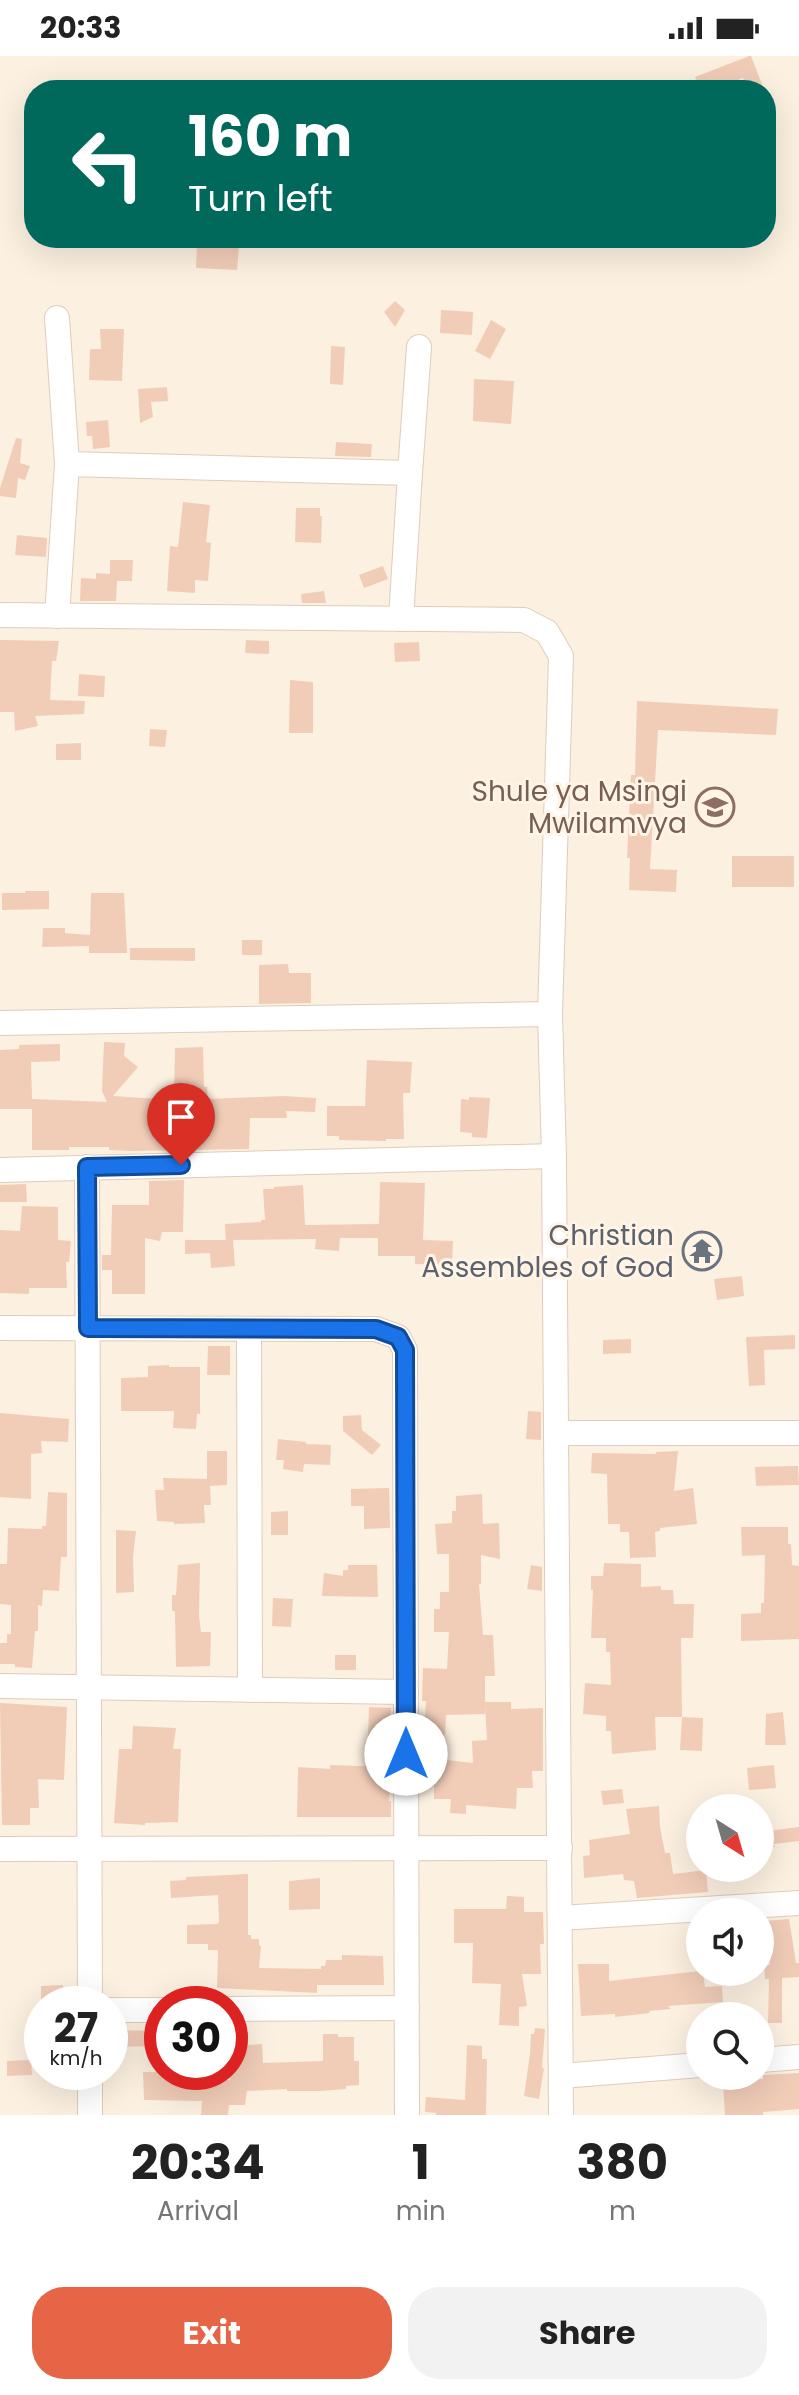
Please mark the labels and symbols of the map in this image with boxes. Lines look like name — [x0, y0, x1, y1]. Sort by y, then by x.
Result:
place label: Shule ya Msingi Mwilamvya — [471, 772, 687, 843]
school or university icon: Shule ya Msingi Mwilamvya — [694, 786, 736, 828]
pin — [147, 1083, 215, 1165]
place label: Christian Assembles of God — [421, 1216, 674, 1287]
temple icon: Christian Assembles of God — [681, 1230, 723, 1272]
position arrow — [364, 1712, 448, 1796]
north arrow — [686, 1794, 774, 1882]
speed limit sign: 30 — [144, 1986, 248, 2090]

